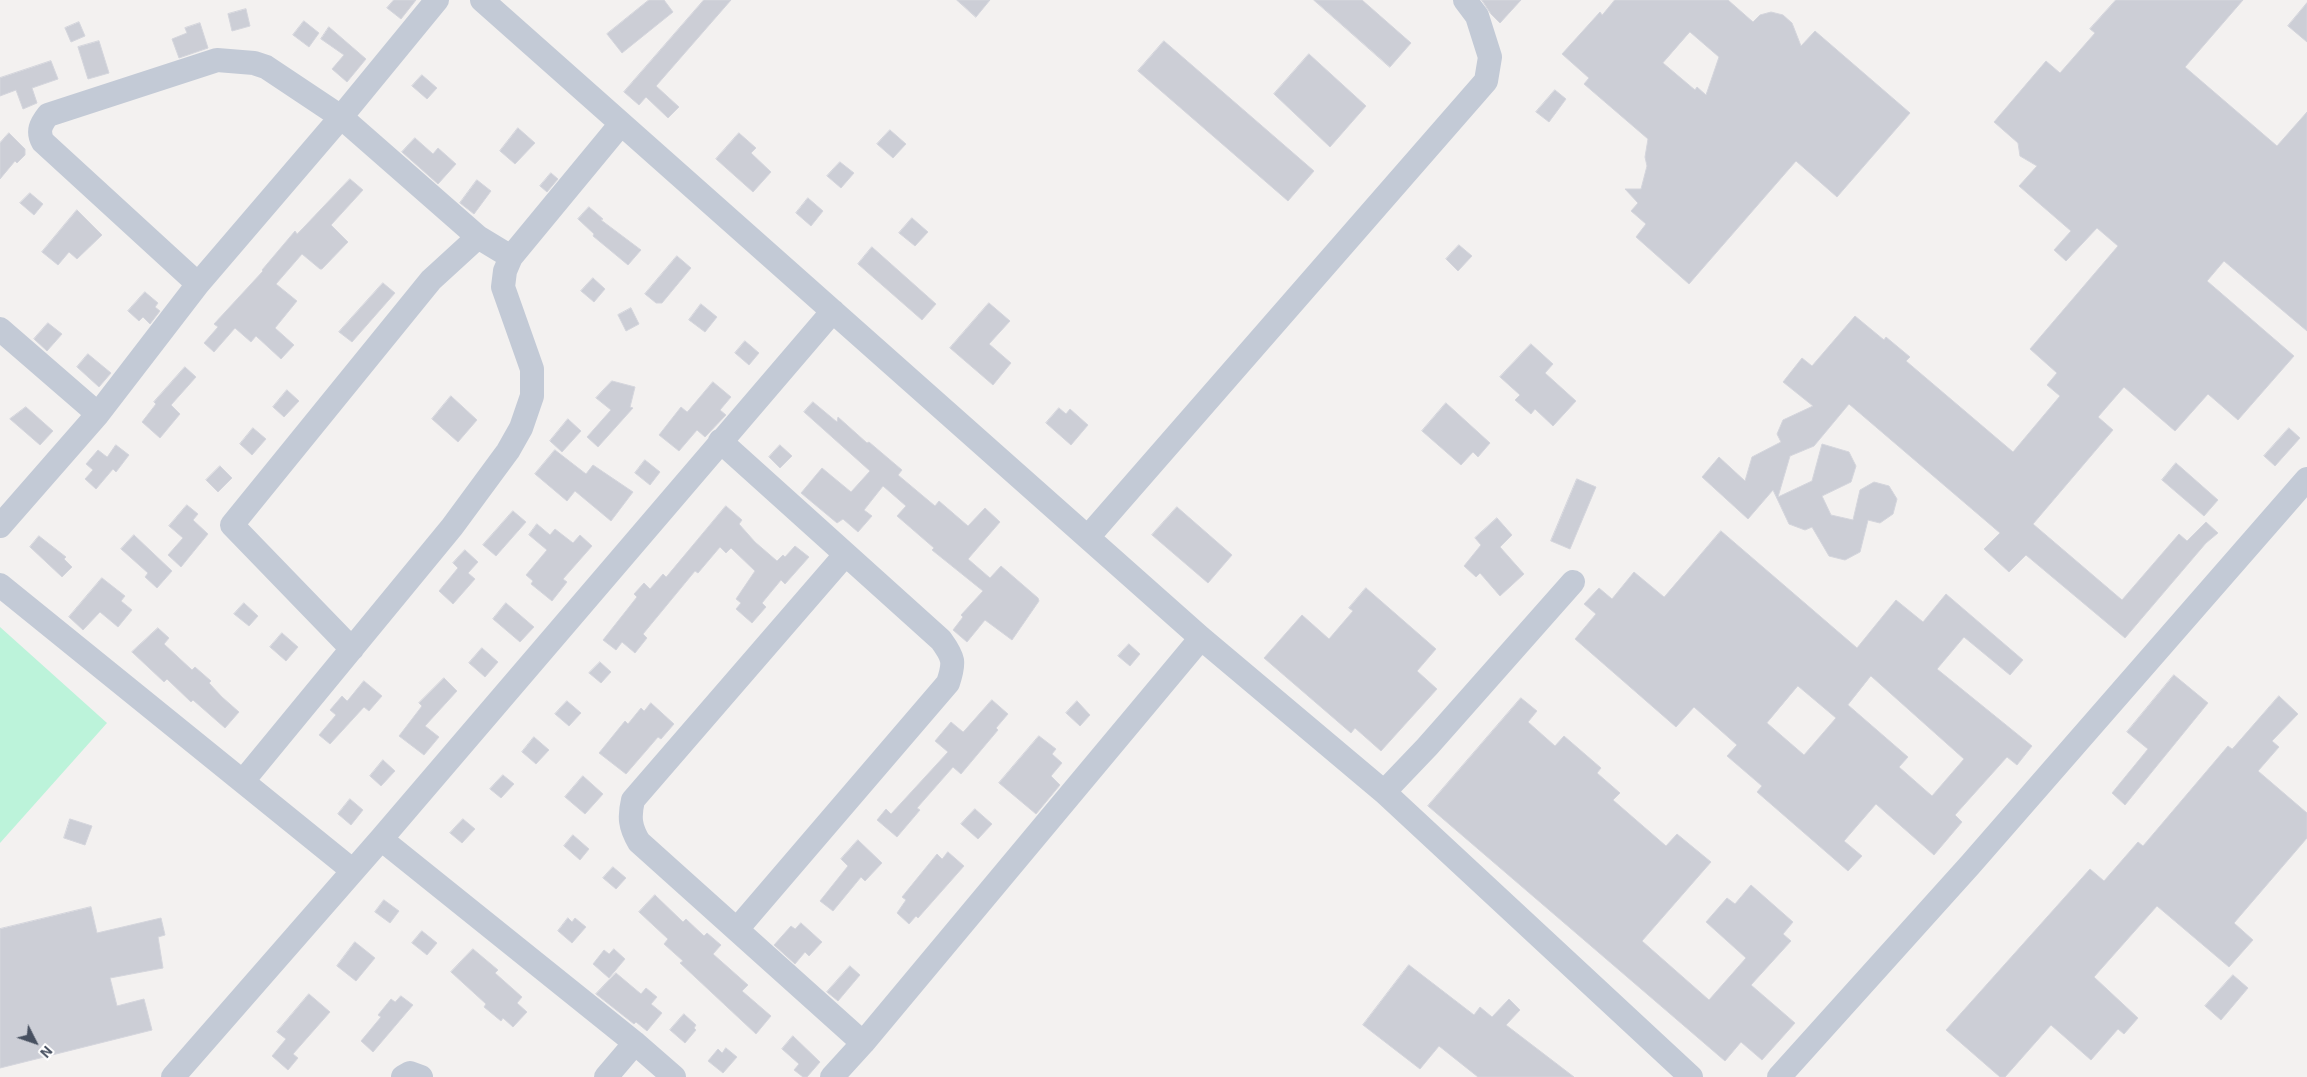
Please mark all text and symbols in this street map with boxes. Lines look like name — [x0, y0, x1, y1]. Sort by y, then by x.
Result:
north arrow — [10, 1017, 60, 1067]
text: N — [37, 1043, 56, 1062]

